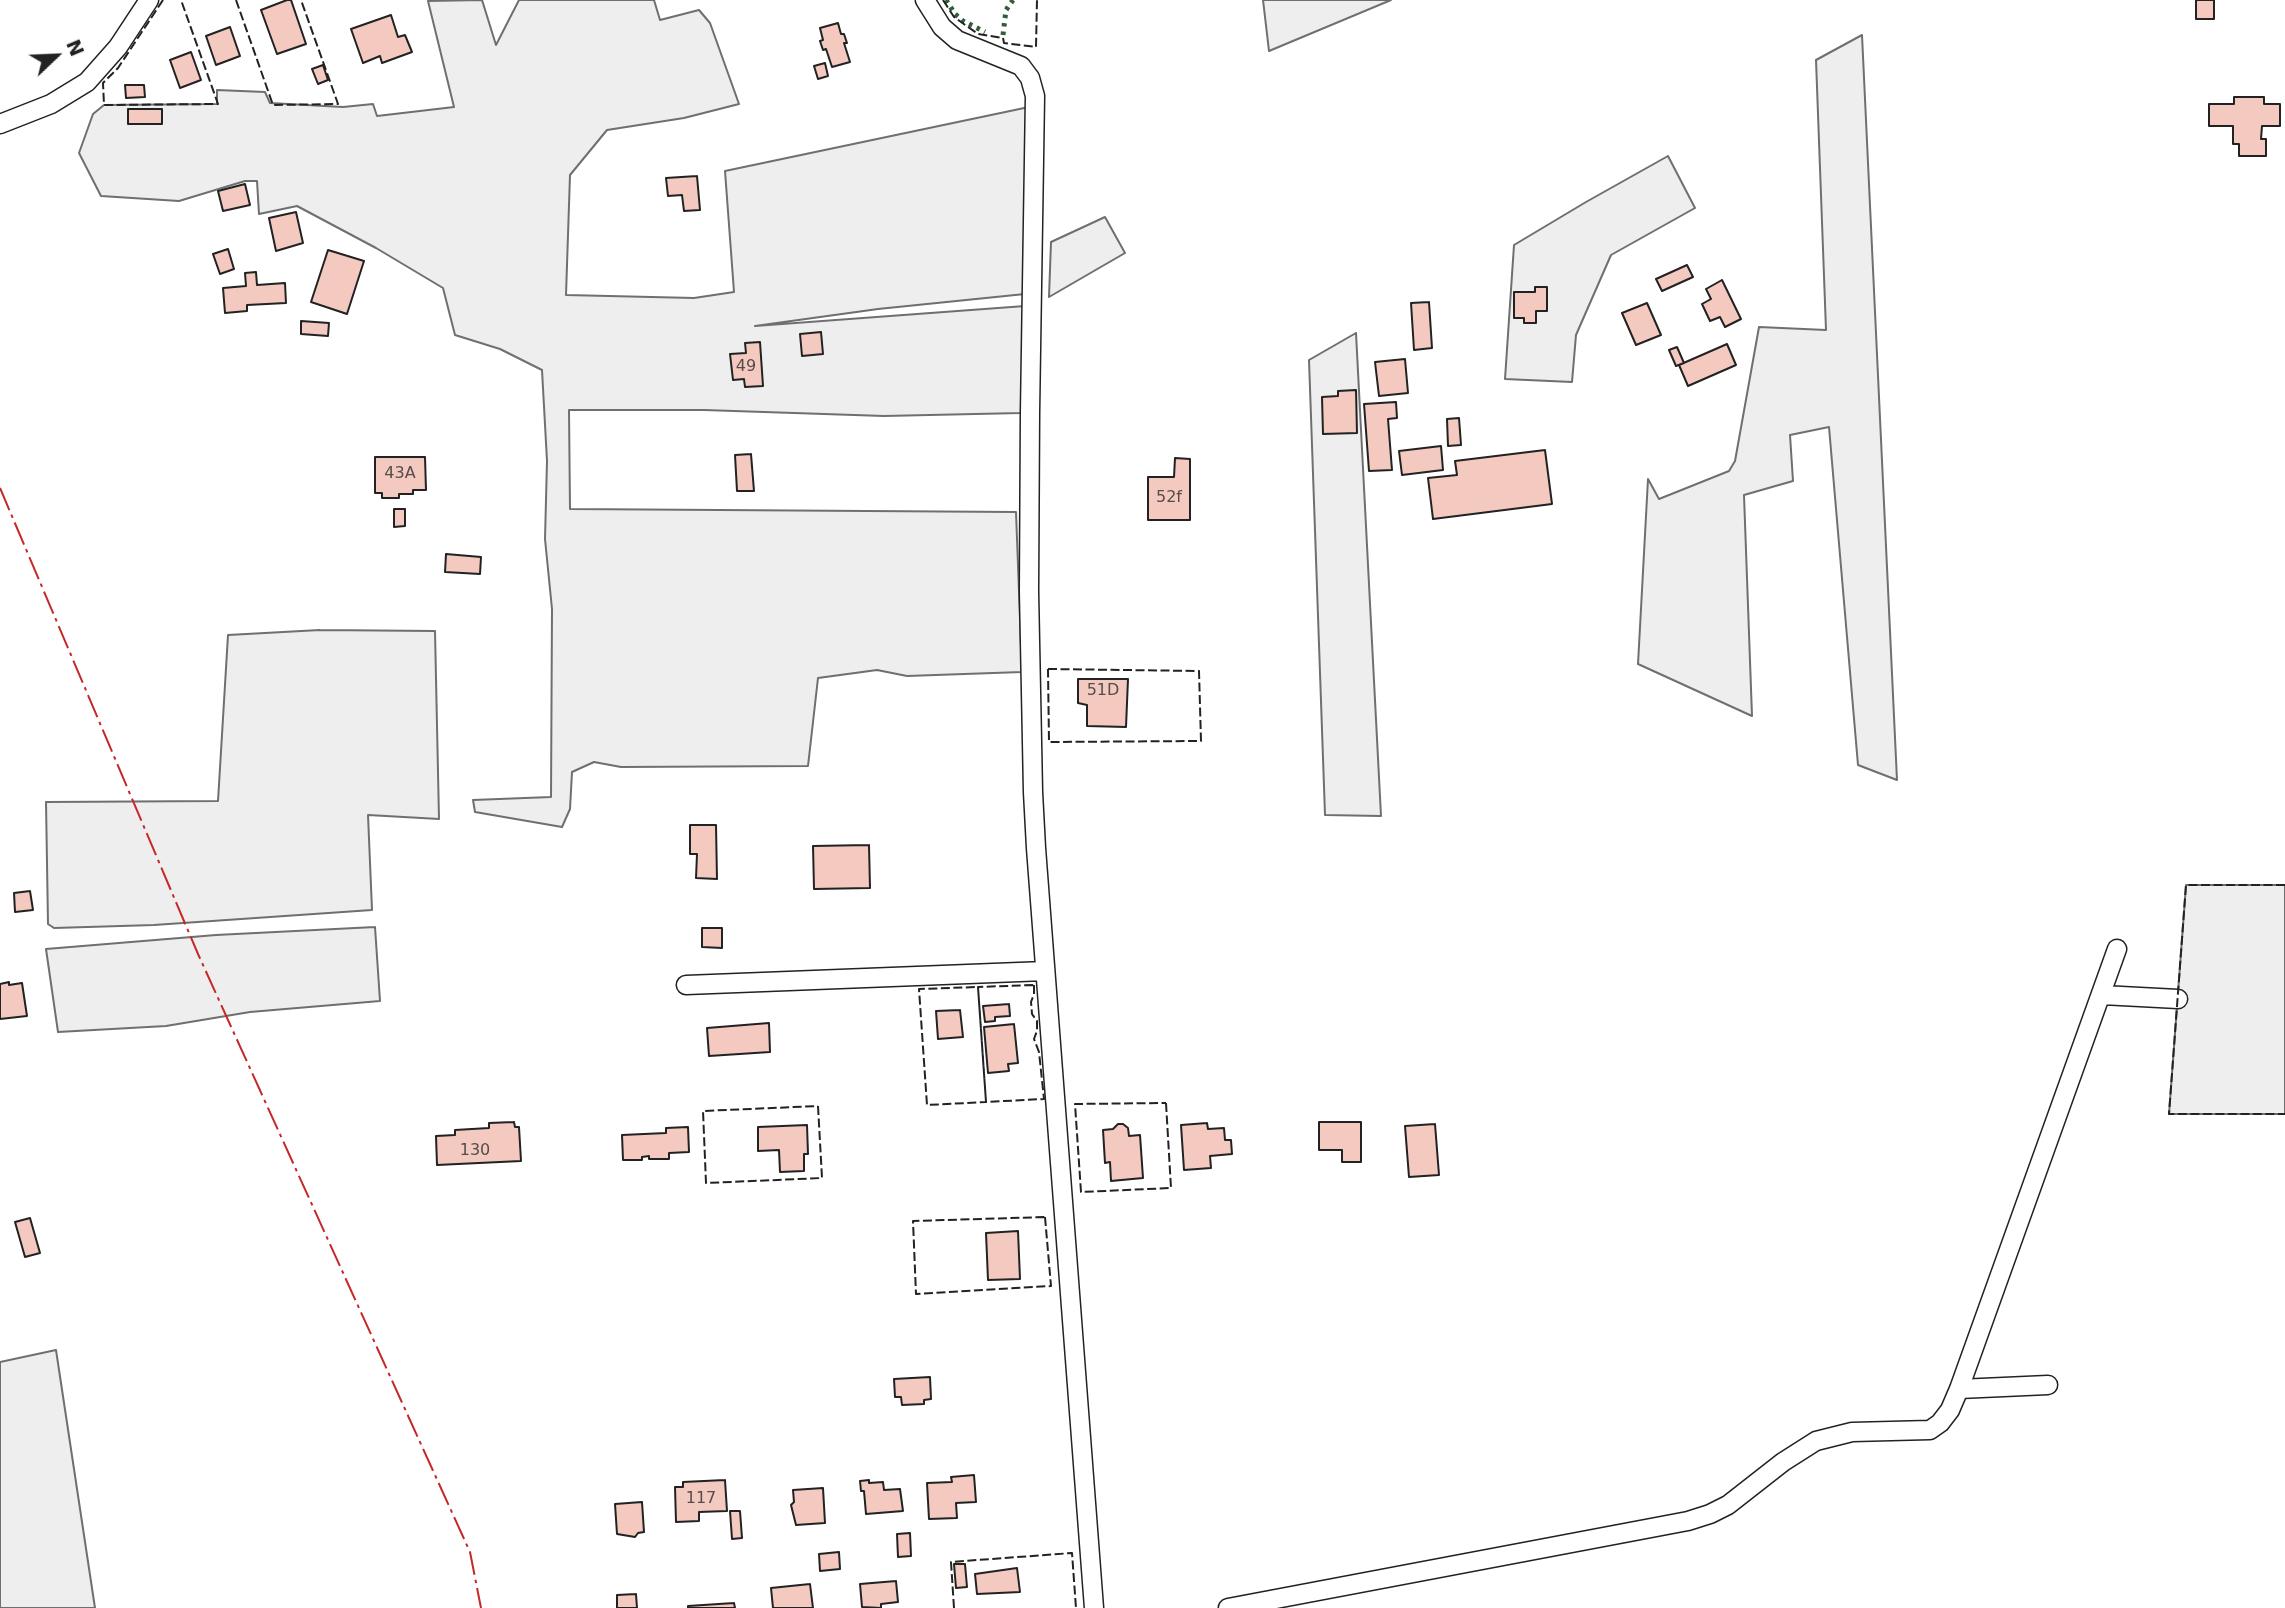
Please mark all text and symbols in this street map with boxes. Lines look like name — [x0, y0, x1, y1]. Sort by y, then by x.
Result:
north arrow — [21, 21, 91, 91]
text: N — [62, 36, 89, 59]
house number: 49 — [736, 357, 756, 377]
house number: 43A — [384, 464, 416, 484]
house number: 52f — [1156, 488, 1182, 508]
house number: 51D — [1087, 681, 1119, 701]
house number: 130 — [460, 1141, 490, 1161]
house number: 117 — [686, 1489, 716, 1509]

